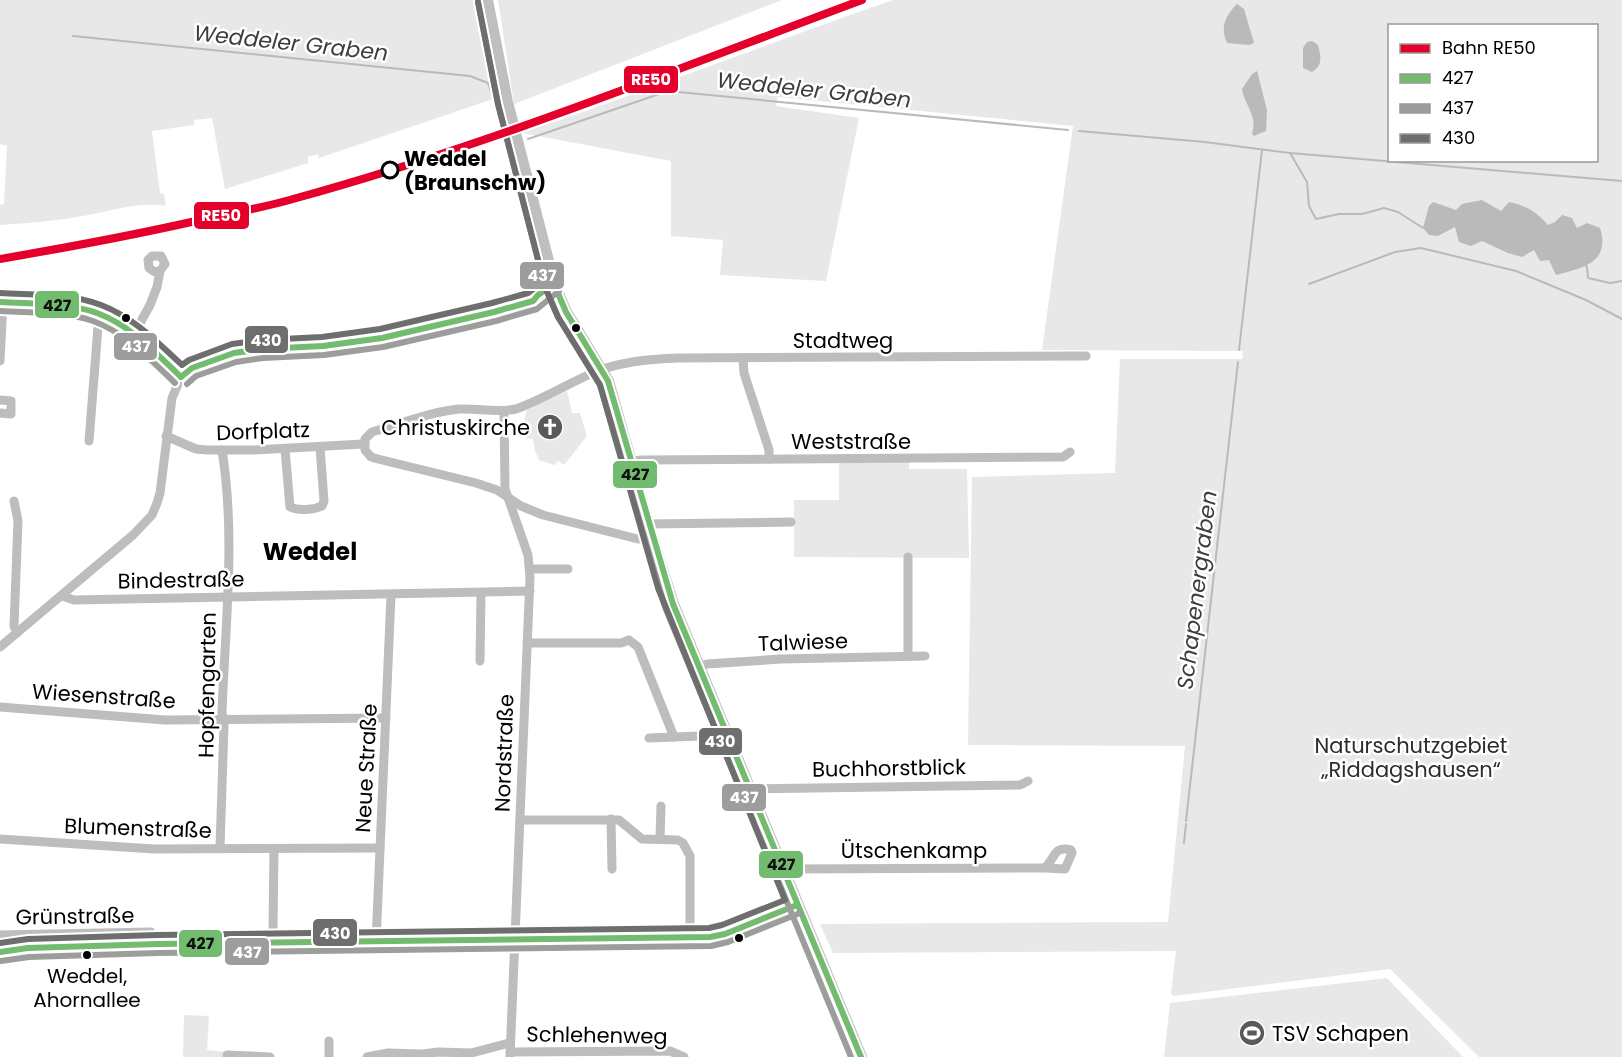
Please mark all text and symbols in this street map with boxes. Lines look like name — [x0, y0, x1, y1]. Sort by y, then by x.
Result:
water label: Weddeler Graben — [192, 17, 390, 69]
legend — [1388, 24, 1598, 162]
text: Bahn RE50 — [1442, 35, 1536, 60]
water label: Weddeler Graben — [715, 64, 913, 116]
line badge: RE50 — [623, 65, 679, 94]
text: 427 — [1442, 65, 1474, 90]
text: RE50 — [631, 68, 671, 91]
text: 437 — [1442, 95, 1474, 120]
text: 430 — [1442, 125, 1475, 150]
place label: Weddel (Braunschw) — [404, 144, 546, 197]
marker: Weddel (Braunschw) — [381, 161, 399, 179]
line badge: RE50 — [193, 201, 250, 230]
text: RE50 — [201, 204, 241, 227]
line badge: 437 — [519, 261, 565, 290]
text: 437 — [527, 264, 557, 287]
line badge: 427 — [34, 290, 80, 319]
text: 427 — [43, 294, 72, 317]
unlabelled marker — [120, 312, 132, 324]
unlabelled marker — [570, 322, 582, 334]
line badge: 430 — [244, 325, 289, 354]
street label: Stadtweg — [793, 326, 893, 355]
text: 430 — [251, 329, 281, 352]
line badge: 437 — [113, 332, 158, 361]
text: 437 — [121, 335, 151, 358]
church icon: Christuskirche — [535, 412, 565, 442]
place label: Christuskirche — [381, 413, 530, 442]
street label: Dorfplatz — [216, 415, 310, 447]
street label: Weststraße — [791, 427, 911, 456]
line badge: 427 — [612, 460, 658, 489]
text: 427 — [621, 463, 650, 486]
water label: Schapenergraben — [1169, 489, 1225, 691]
district label: Weddel — [263, 535, 357, 568]
street label: Bindestraße — [117, 564, 245, 596]
street label: Hopfengarten — [191, 612, 223, 758]
street label: Talwiese — [757, 626, 849, 658]
street label: Wiesenstraße — [31, 677, 177, 715]
street label: Nordstraße — [487, 693, 521, 813]
street label: Neue Straße — [348, 703, 384, 833]
line badge: 430 — [698, 727, 743, 756]
text: 430 — [705, 730, 735, 753]
park label: Naturschutzgebiet „Riddagshausen“ — [1315, 731, 1507, 784]
street label: Buchhorstblick — [812, 752, 966, 784]
line badge: 437 — [721, 783, 767, 812]
text: 437 — [729, 786, 759, 809]
street label: Blumenstraße — [64, 811, 212, 845]
street label: Ütschenkamp — [841, 836, 987, 865]
line badge: 427 — [758, 850, 804, 879]
text: 427 — [767, 853, 796, 876]
street label: Grünstraße — [15, 900, 135, 932]
line badge: 430 — [312, 918, 358, 947]
text: 430 — [320, 922, 350, 945]
line badge: 427 — [178, 929, 223, 958]
text: 427 — [186, 932, 215, 955]
unlabelled marker — [733, 932, 745, 944]
line badge: 437 — [224, 937, 270, 966]
text: 437 — [232, 941, 262, 964]
marker: Weddel, Ahornallee — [81, 949, 93, 961]
place label: Weddel, Ahornallee — [33, 962, 141, 1014]
sports icon: TSV Schapen — [1237, 1018, 1267, 1048]
street label: Schlehenweg — [526, 1019, 668, 1051]
place label: TSV Schapen — [1272, 1019, 1409, 1048]

